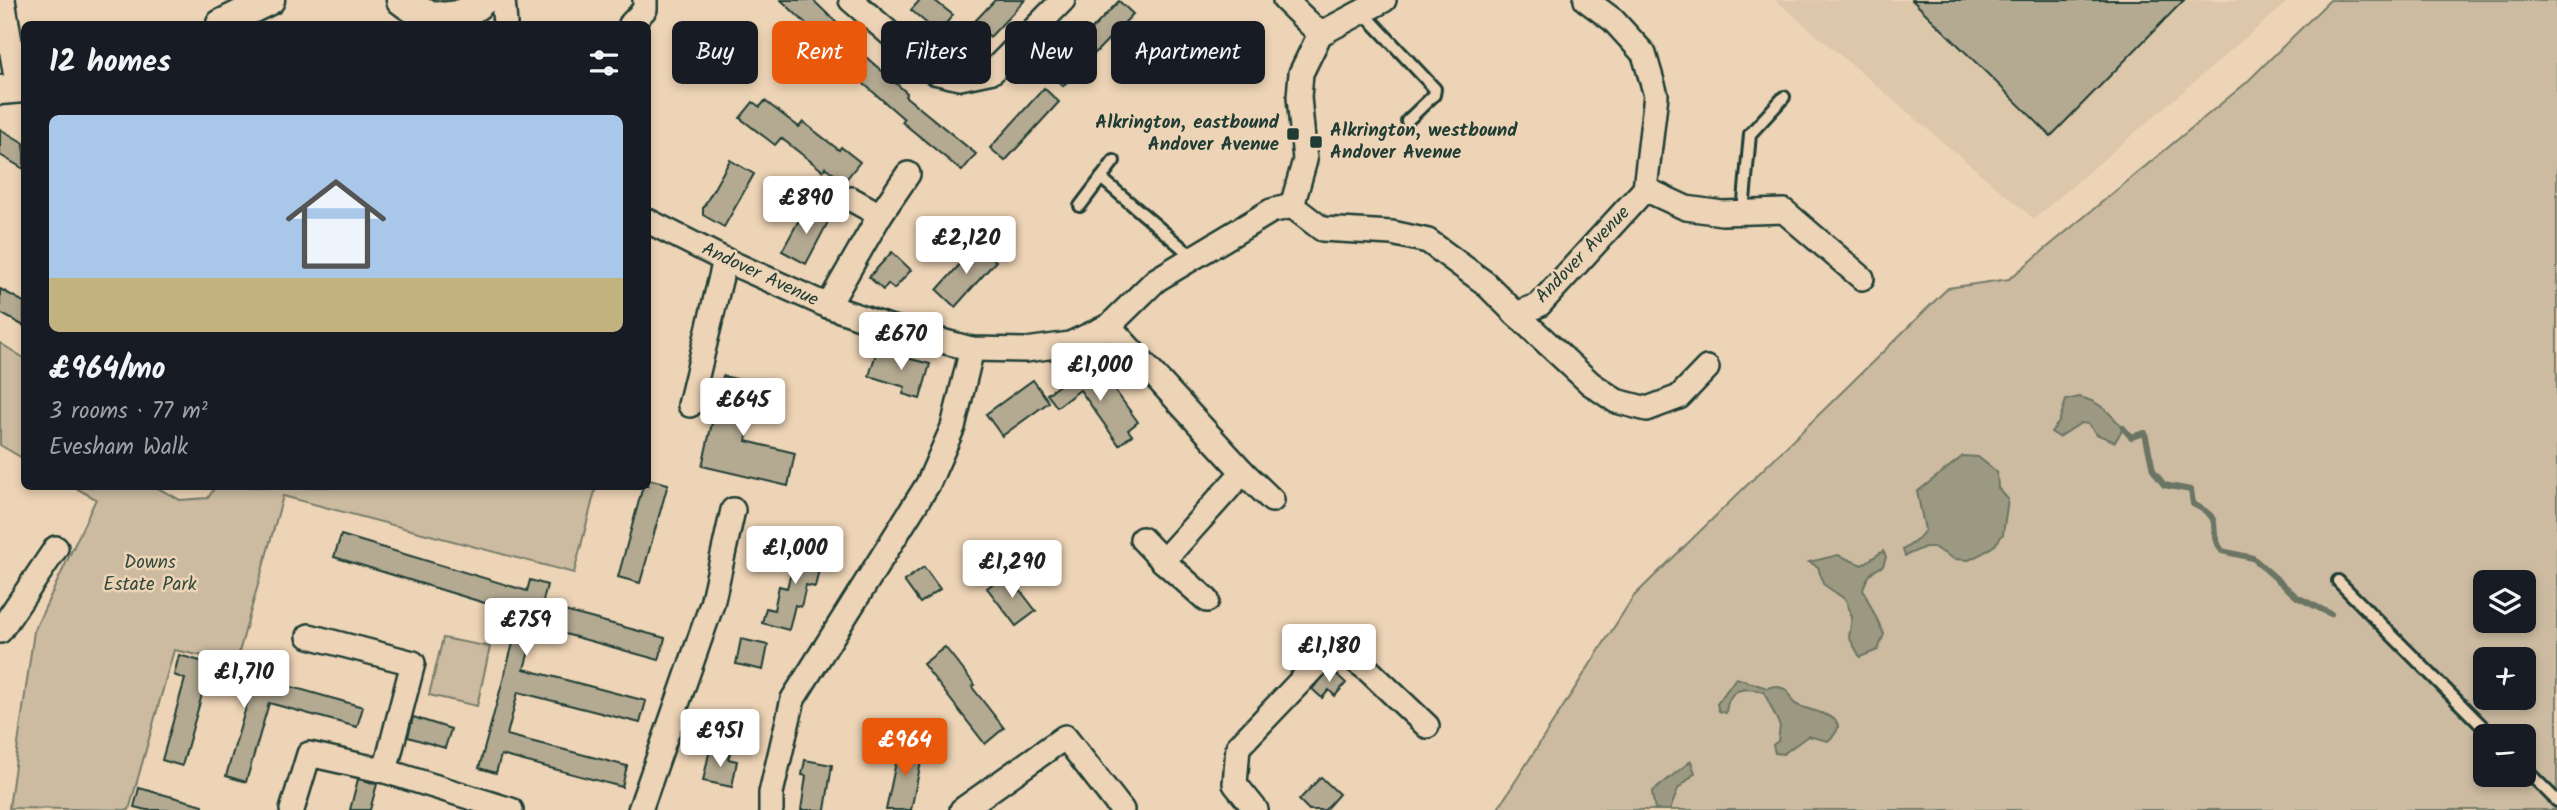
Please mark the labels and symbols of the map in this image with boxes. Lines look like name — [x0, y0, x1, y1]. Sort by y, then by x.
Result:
place label: Alkrington, eastbound Andover Avenue — [1095, 108, 1280, 160]
place label: Alkrington, westbound Andover Avenue — [1330, 116, 1518, 168]
marker: Alkrington, eastbound Andover Avenue — [1285, 126, 1301, 142]
marker: Alkrington, westbound Andover Avenue — [1308, 134, 1324, 150]
pin: £890 — [765, 176, 847, 236]
street label: Andover Avenue — [1528, 199, 1638, 311]
pin: £2,120 — [909, 216, 1023, 276]
street label: Andover Avenue — [696, 235, 824, 315]
pin: £670 — [860, 312, 942, 372]
pin: £1,000 — [1043, 344, 1157, 403]
pin: £645 — [702, 378, 784, 438]
pin: £1,000 — [738, 526, 852, 586]
pin: £1,290 — [955, 540, 1069, 600]
park label: Downs Estate Park — [103, 548, 197, 600]
pin: £759 — [485, 598, 567, 658]
pin: £1,180 — [1272, 624, 1386, 684]
pin: £1,710 — [187, 650, 301, 710]
pin: £951 — [679, 710, 761, 769]
pin: £964 — [864, 718, 946, 778]

